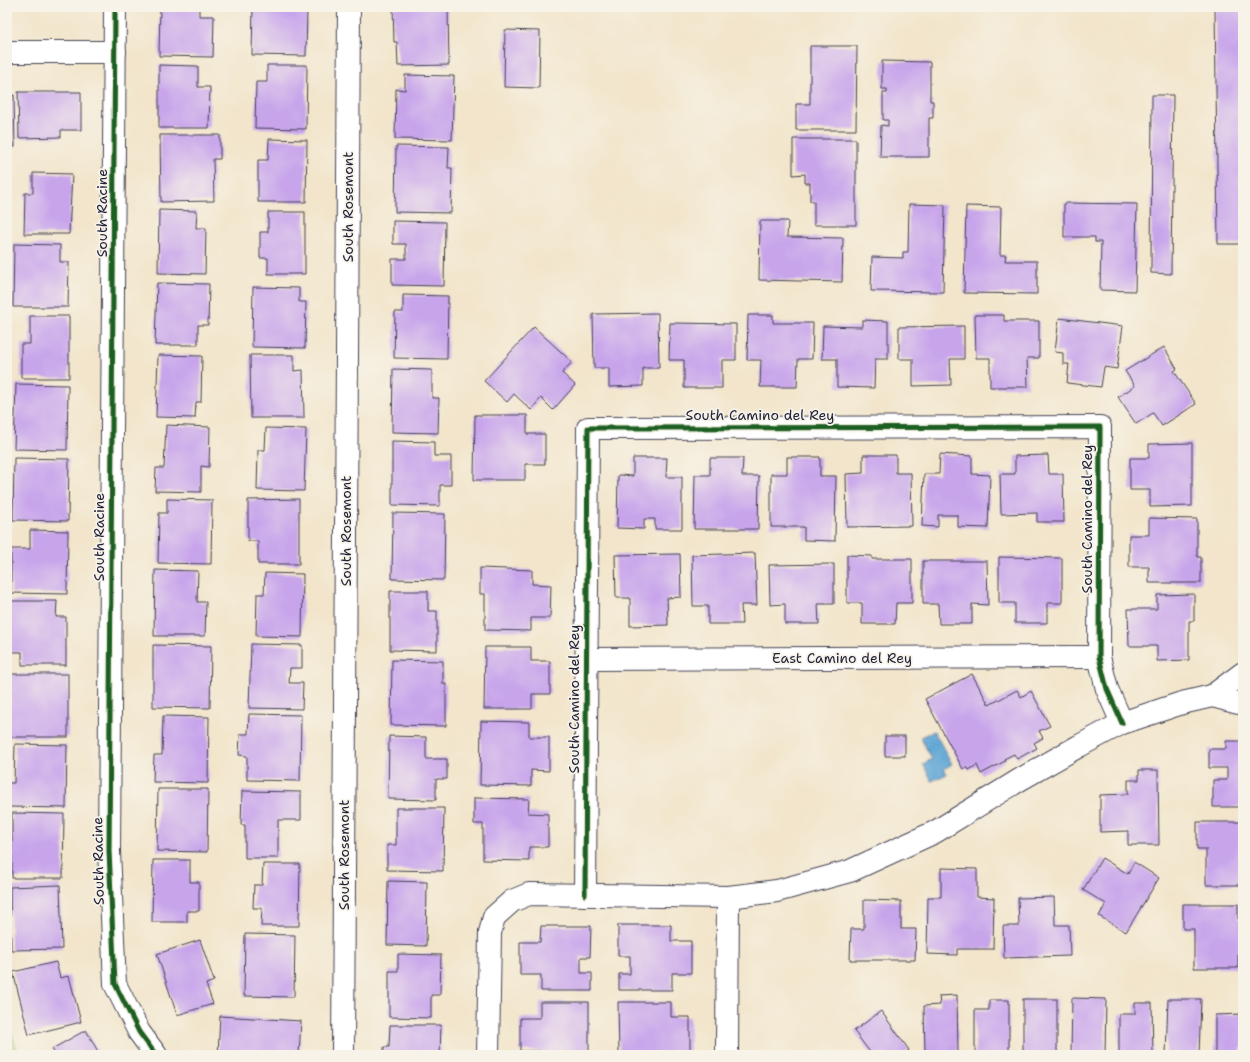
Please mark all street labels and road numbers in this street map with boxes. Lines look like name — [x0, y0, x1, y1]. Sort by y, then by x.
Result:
street label: South Rosemont — [339, 152, 357, 262]
street label: South Racine — [93, 169, 111, 257]
street label: South Camino del Rey — [686, 406, 834, 424]
street label: South Camino del Rey — [1078, 445, 1096, 593]
street label: South Rosemont — [337, 476, 355, 586]
street label: South Racine — [90, 493, 108, 581]
street label: South Camino del Rey — [565, 625, 583, 773]
street label: East Camino del Rey — [772, 649, 912, 667]
street label: South Rosemont — [335, 800, 353, 910]
street label: South Racine — [88, 817, 108, 905]

